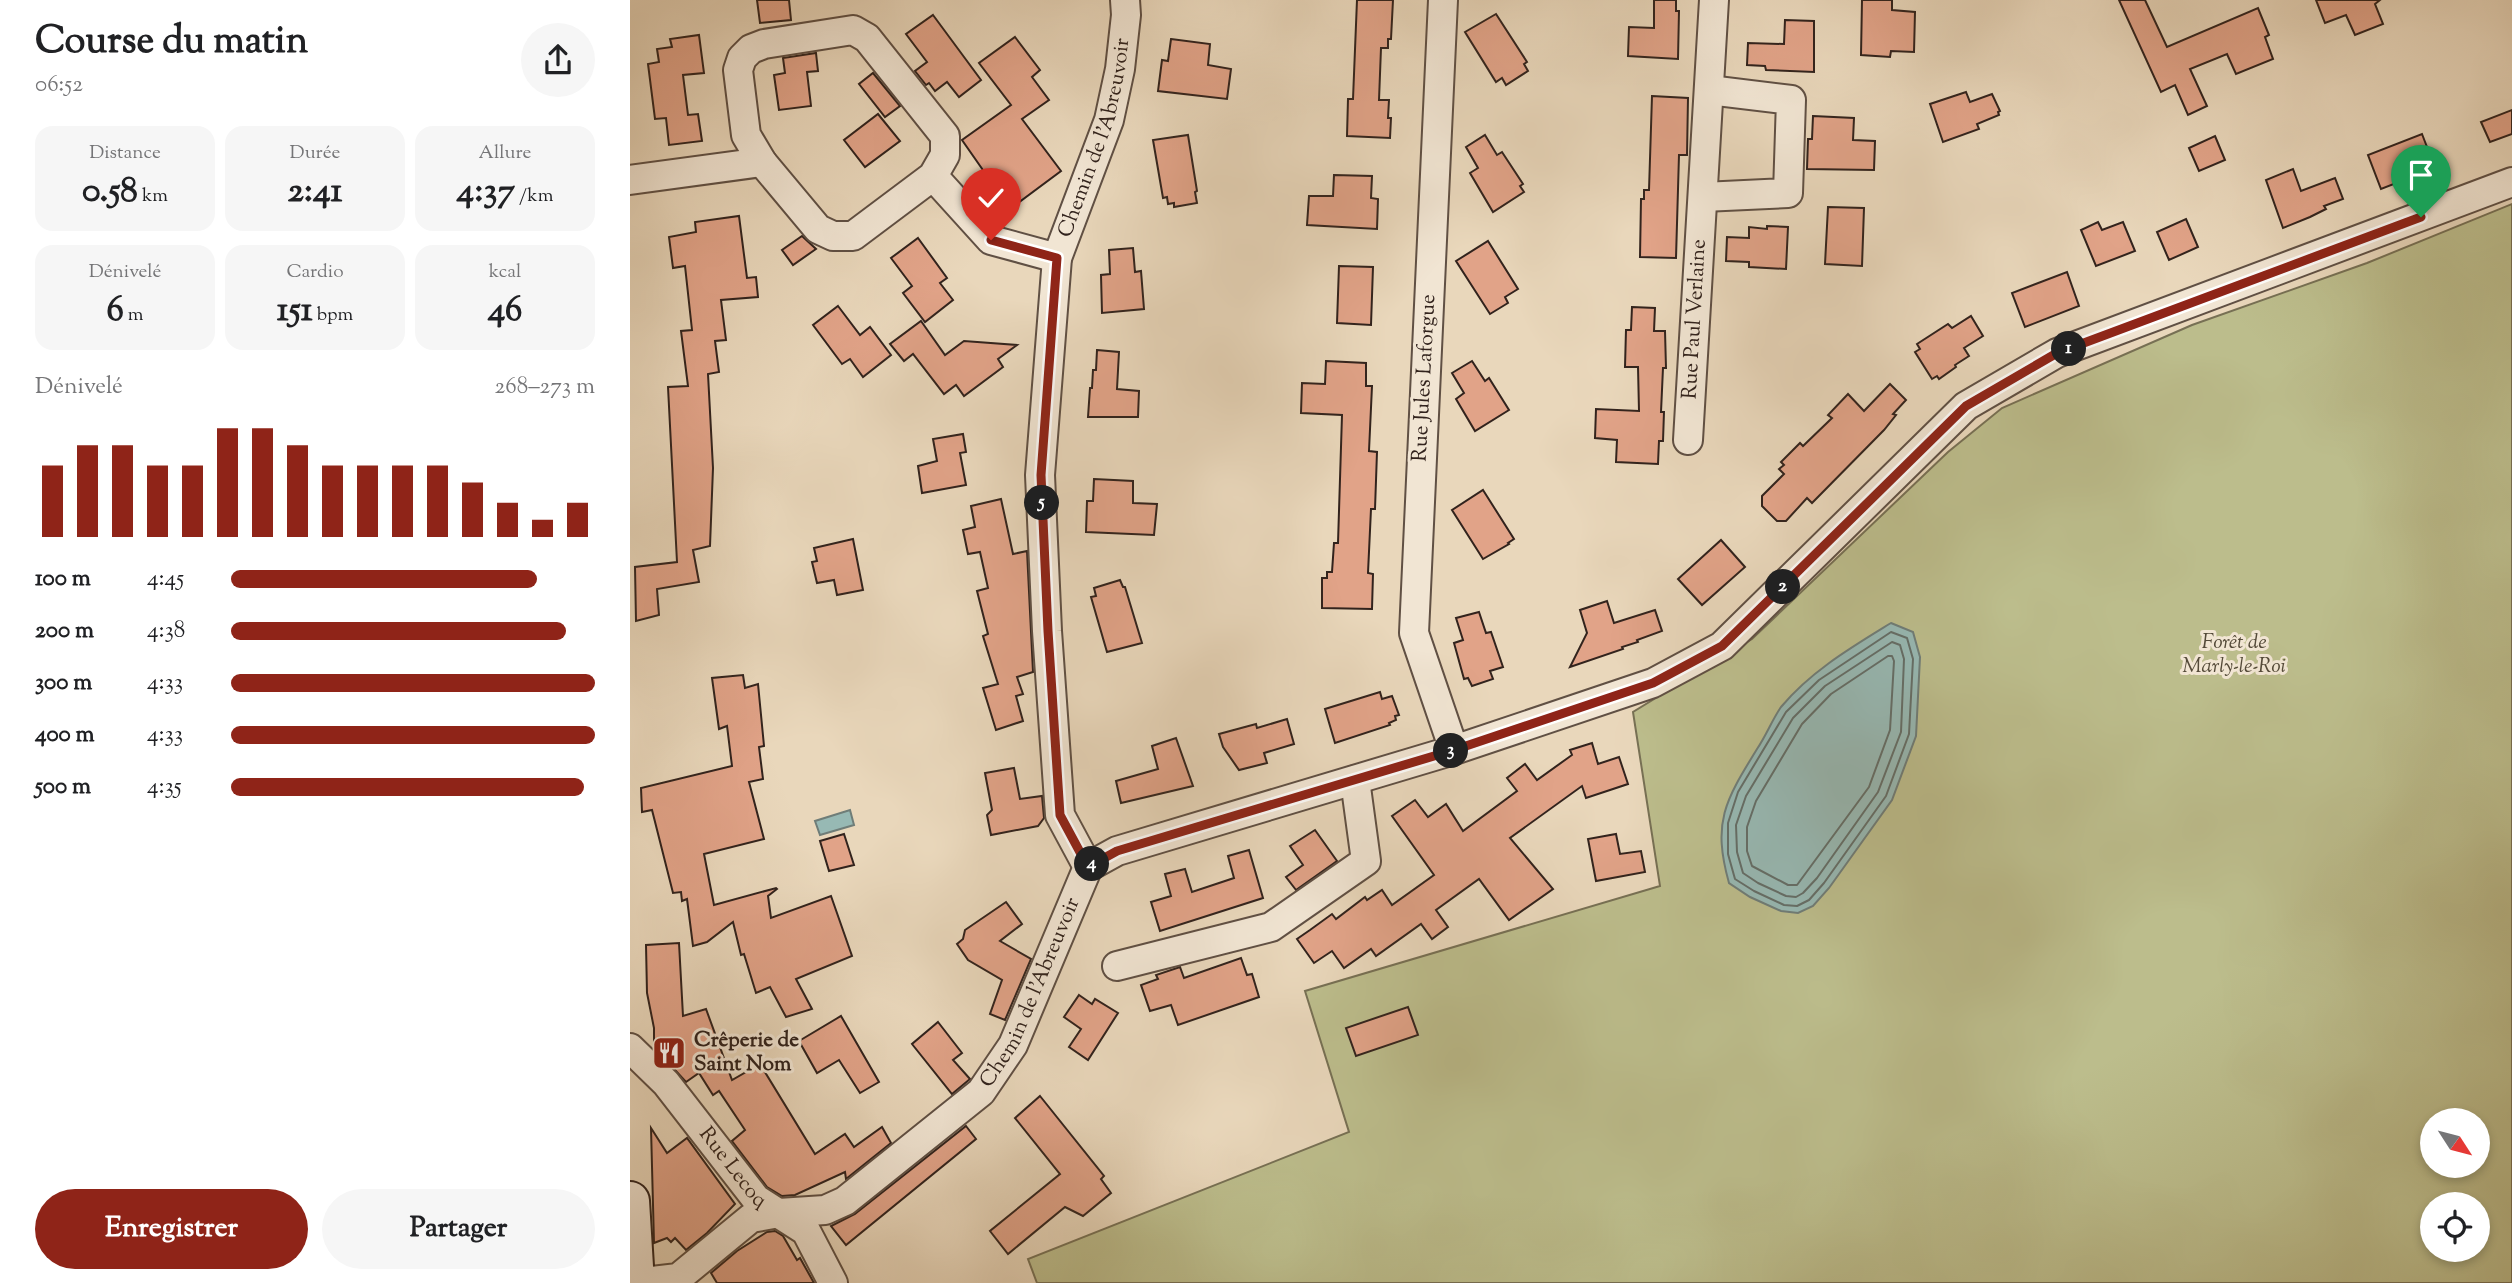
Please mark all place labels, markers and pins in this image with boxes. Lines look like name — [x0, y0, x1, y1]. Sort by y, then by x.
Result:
pin — [2391, 145, 2451, 217]
pin — [961, 168, 1021, 240]
pin: 1 — [2052, 332, 2086, 366]
pin: 5 — [1024, 486, 1060, 520]
pin: 2 — [1766, 570, 1800, 604]
pin: 3 — [1434, 734, 1468, 768]
pin: 4 — [1074, 846, 1110, 882]
place label: Crêperie de Saint Nom — [694, 1026, 799, 1080]
restaurant icon: Crêperie de Saint Nom — [650, 1034, 688, 1072]

